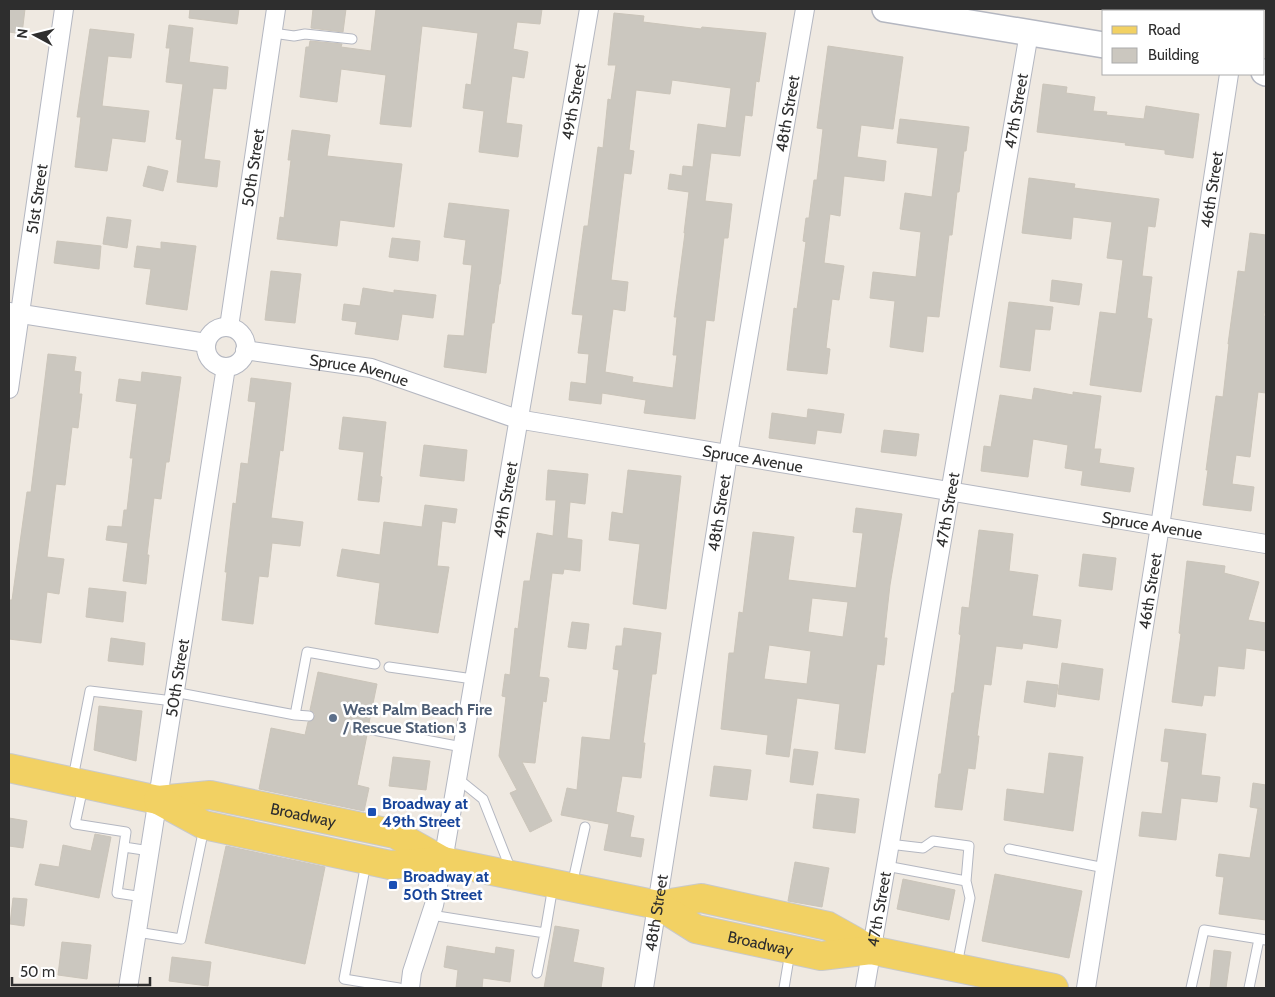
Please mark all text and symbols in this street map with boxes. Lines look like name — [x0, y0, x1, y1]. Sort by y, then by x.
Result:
north arrow — [10, 10, 60, 60]
legend — [1102, 10, 1265, 75]
text: Road — [1148, 21, 1181, 39]
text: N — [13, 27, 32, 39]
text: Building — [1148, 46, 1199, 64]
street label: 49th Street — [557, 61, 589, 141]
street label: 47th Street — [1000, 71, 1032, 150]
street label: 48th Street — [771, 73, 803, 154]
street label: 50th Street — [237, 127, 268, 208]
street label: 46th Street — [1196, 150, 1227, 229]
street label: 51st Street — [22, 162, 51, 235]
street label: Spruce Avenue — [308, 350, 411, 390]
street label: Spruce Avenue — [701, 441, 804, 476]
street label: 49th Street — [489, 460, 521, 539]
street label: 47th Street — [931, 470, 963, 549]
street label: 48th Street — [703, 472, 734, 553]
street label: Spruce Avenue — [1101, 507, 1204, 543]
street label: 46th Street — [1134, 551, 1165, 631]
street label: 50th Street — [161, 637, 193, 718]
place label: West Palm Beach Fire / Rescue Station 3 — [342, 700, 492, 737]
marker: West Palm Beach Fire / Rescue Station 3 — [327, 712, 339, 724]
place label: Broadway at 49th Street — [382, 794, 468, 831]
street label: Broadway — [269, 798, 338, 831]
marker: Broadway at 49th Street — [366, 806, 378, 818]
place label: Broadway at 50th Street — [403, 867, 489, 904]
street label: 47th Street — [863, 869, 894, 948]
street label: 48th Street — [640, 872, 671, 953]
marker: Broadway at 50th Street — [387, 879, 399, 891]
street label: Broadway — [726, 927, 795, 959]
scale bar — [12, 954, 150, 986]
text: 50 m — [20, 963, 55, 981]

